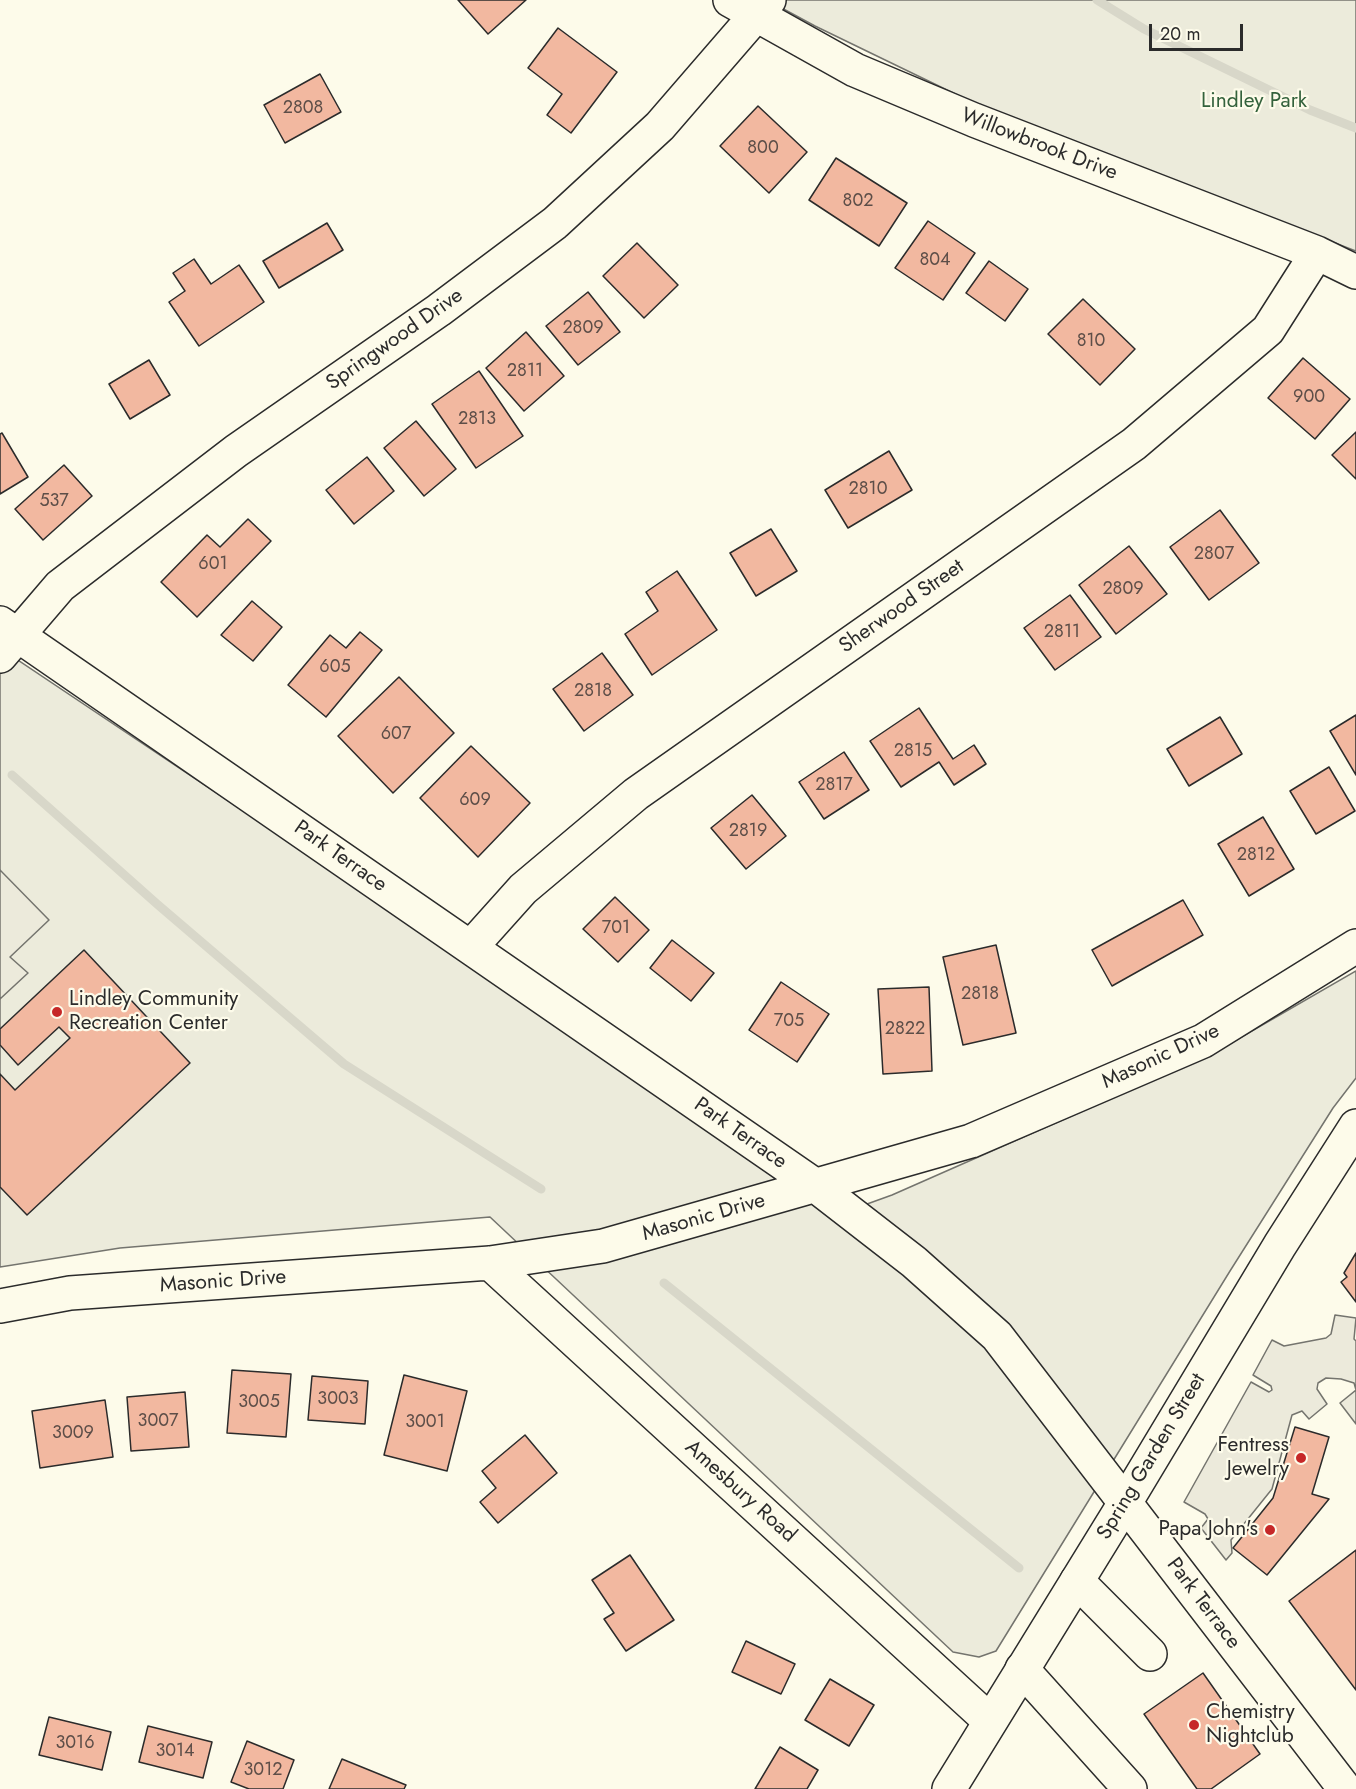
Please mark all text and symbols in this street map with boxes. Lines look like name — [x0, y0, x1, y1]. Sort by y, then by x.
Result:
scale bar — [1152, 12, 1246, 50]
text: 20 m — [1160, 21, 1200, 47]
park label: Lindley Park — [1201, 89, 1307, 115]
house number: 2808 — [283, 98, 323, 120]
street label: Willowbrook Drive — [957, 104, 1121, 186]
house number: 800 — [747, 138, 779, 160]
house number: 802 — [843, 191, 873, 213]
house number: 804 — [919, 250, 951, 272]
street label: Springwood Drive — [322, 284, 468, 396]
house number: 2809 — [562, 318, 604, 340]
house number: 810 — [1077, 331, 1105, 353]
house number: 2811 — [507, 361, 543, 383]
house number: 900 — [1293, 387, 1325, 409]
house number: 2813 — [458, 409, 496, 431]
house number: 2810 — [849, 479, 887, 501]
house number: 537 — [39, 491, 69, 513]
house number: 2807 — [1194, 544, 1234, 566]
house number: 601 — [198, 554, 228, 576]
street label: Sherwood Street — [835, 555, 969, 659]
house number: 2809 — [1102, 579, 1144, 601]
house number: 2811 — [1044, 622, 1080, 644]
house number: 605 — [319, 657, 351, 679]
house number: 2818 — [574, 681, 612, 703]
house number: 607 — [381, 724, 411, 746]
house number: 2815 — [894, 741, 932, 763]
house number: 2817 — [815, 775, 853, 797]
house number: 609 — [459, 790, 491, 812]
street label: Park Terrace — [289, 816, 391, 898]
house number: 2819 — [729, 821, 767, 843]
house number: 2812 — [1237, 845, 1275, 867]
house number: 701 — [602, 918, 630, 940]
house number: 2818 — [961, 984, 999, 1006]
place label: Lindley Community Recreation Center — [69, 987, 238, 1037]
marker: Lindley Community Recreation Center — [50, 1005, 64, 1019]
house number: 705 — [774, 1011, 804, 1033]
house number: 2822 — [885, 1019, 925, 1041]
street label: Masonic Drive — [1098, 1019, 1224, 1095]
street label: Park Terrace — [689, 1093, 791, 1175]
street label: Masonic Drive — [640, 1188, 768, 1248]
street label: Masonic Drive — [159, 1265, 287, 1299]
street label: Spring Garden Street — [1092, 1369, 1212, 1545]
house number: 3003 — [317, 1389, 359, 1411]
house number: 3005 — [238, 1392, 280, 1414]
house number: 3007 — [138, 1411, 178, 1433]
house number: 3001 — [405, 1412, 445, 1434]
house number: 3009 — [52, 1423, 94, 1445]
place label: Fentress Jewelry — [1218, 1433, 1289, 1483]
street label: Amesbury Road — [679, 1435, 801, 1549]
marker: Fentress Jewelry — [1294, 1451, 1308, 1465]
place label: Papa John's — [1158, 1517, 1258, 1543]
marker: Papa John's — [1263, 1523, 1277, 1537]
street label: Park Terrace — [1161, 1553, 1245, 1655]
place label: Chemistry Nightclub — [1206, 1700, 1295, 1750]
marker: Chemistry Nightclub — [1187, 1718, 1201, 1732]
house number: 3016 — [55, 1733, 95, 1755]
house number: 3014 — [155, 1741, 195, 1763]
house number: 3012 — [244, 1760, 282, 1782]

